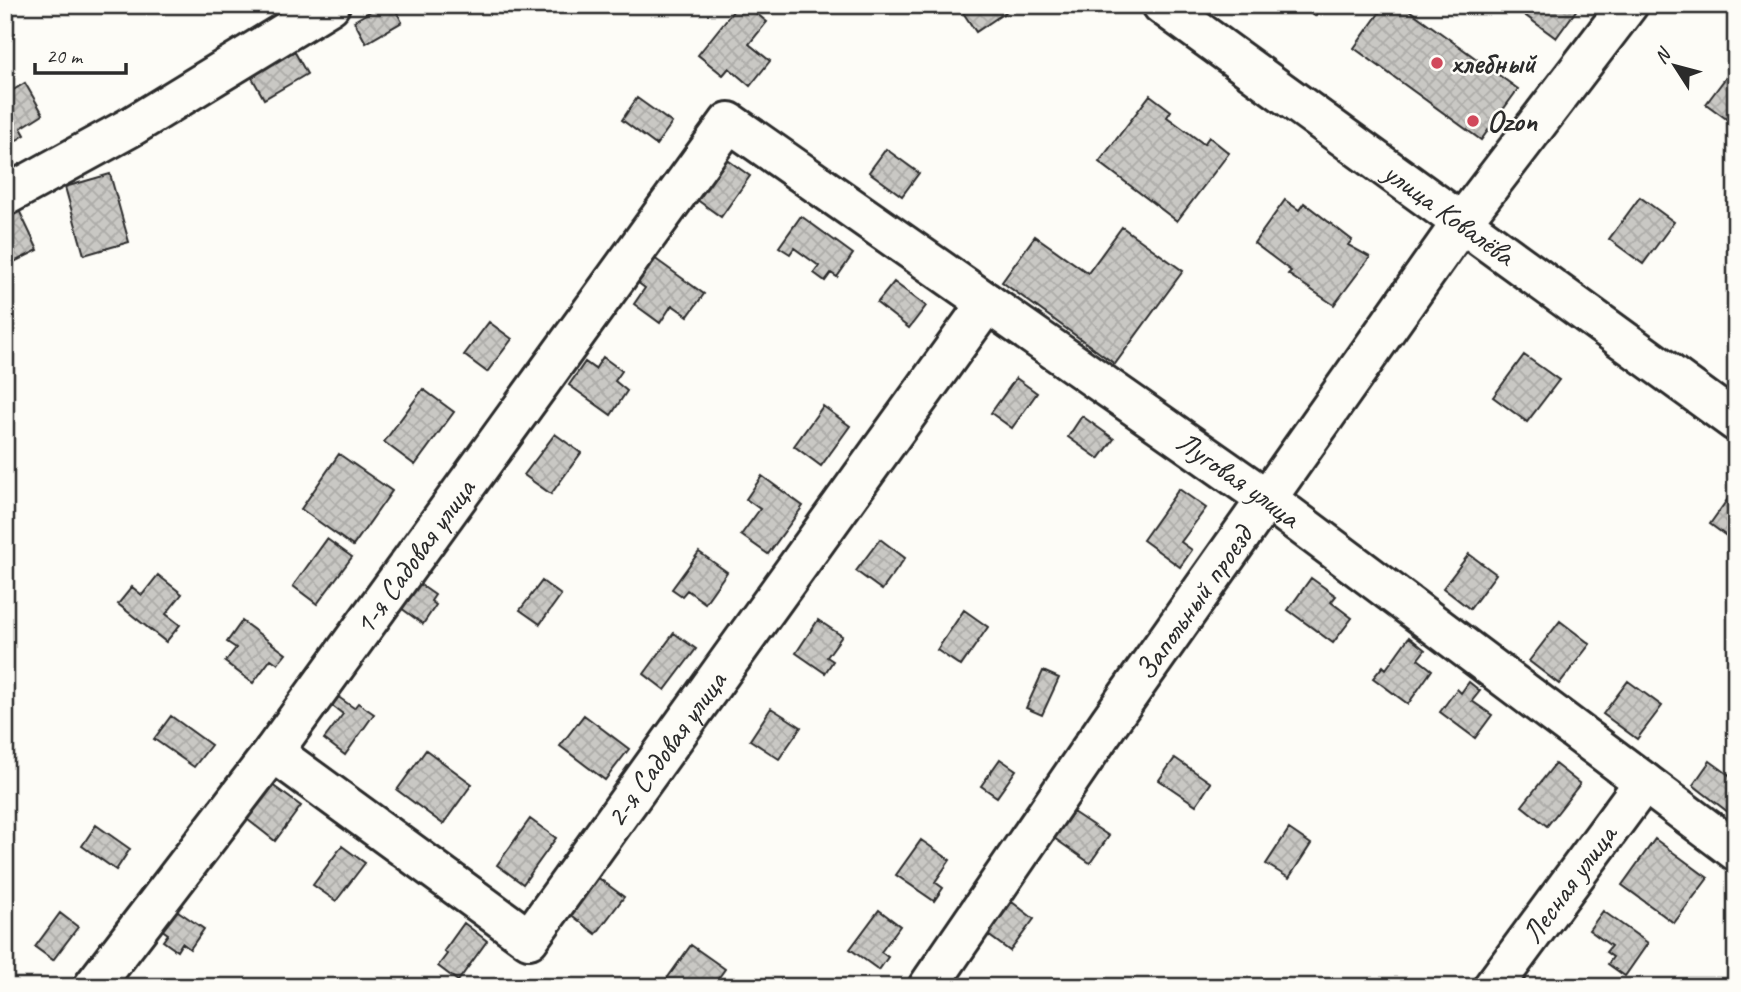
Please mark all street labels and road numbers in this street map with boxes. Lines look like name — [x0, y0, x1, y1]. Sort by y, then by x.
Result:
street label: улица Ковалёва — [1375, 152, 1524, 275]
street label: Луговая улица — [1169, 423, 1309, 537]
street label: 1-я Садовая улица — [345, 470, 484, 642]
street label: Запольный проезд — [1126, 516, 1262, 687]
street label: 2-я Садовая улица — [597, 662, 736, 834]
street label: Лесная улица — [1513, 815, 1627, 950]

